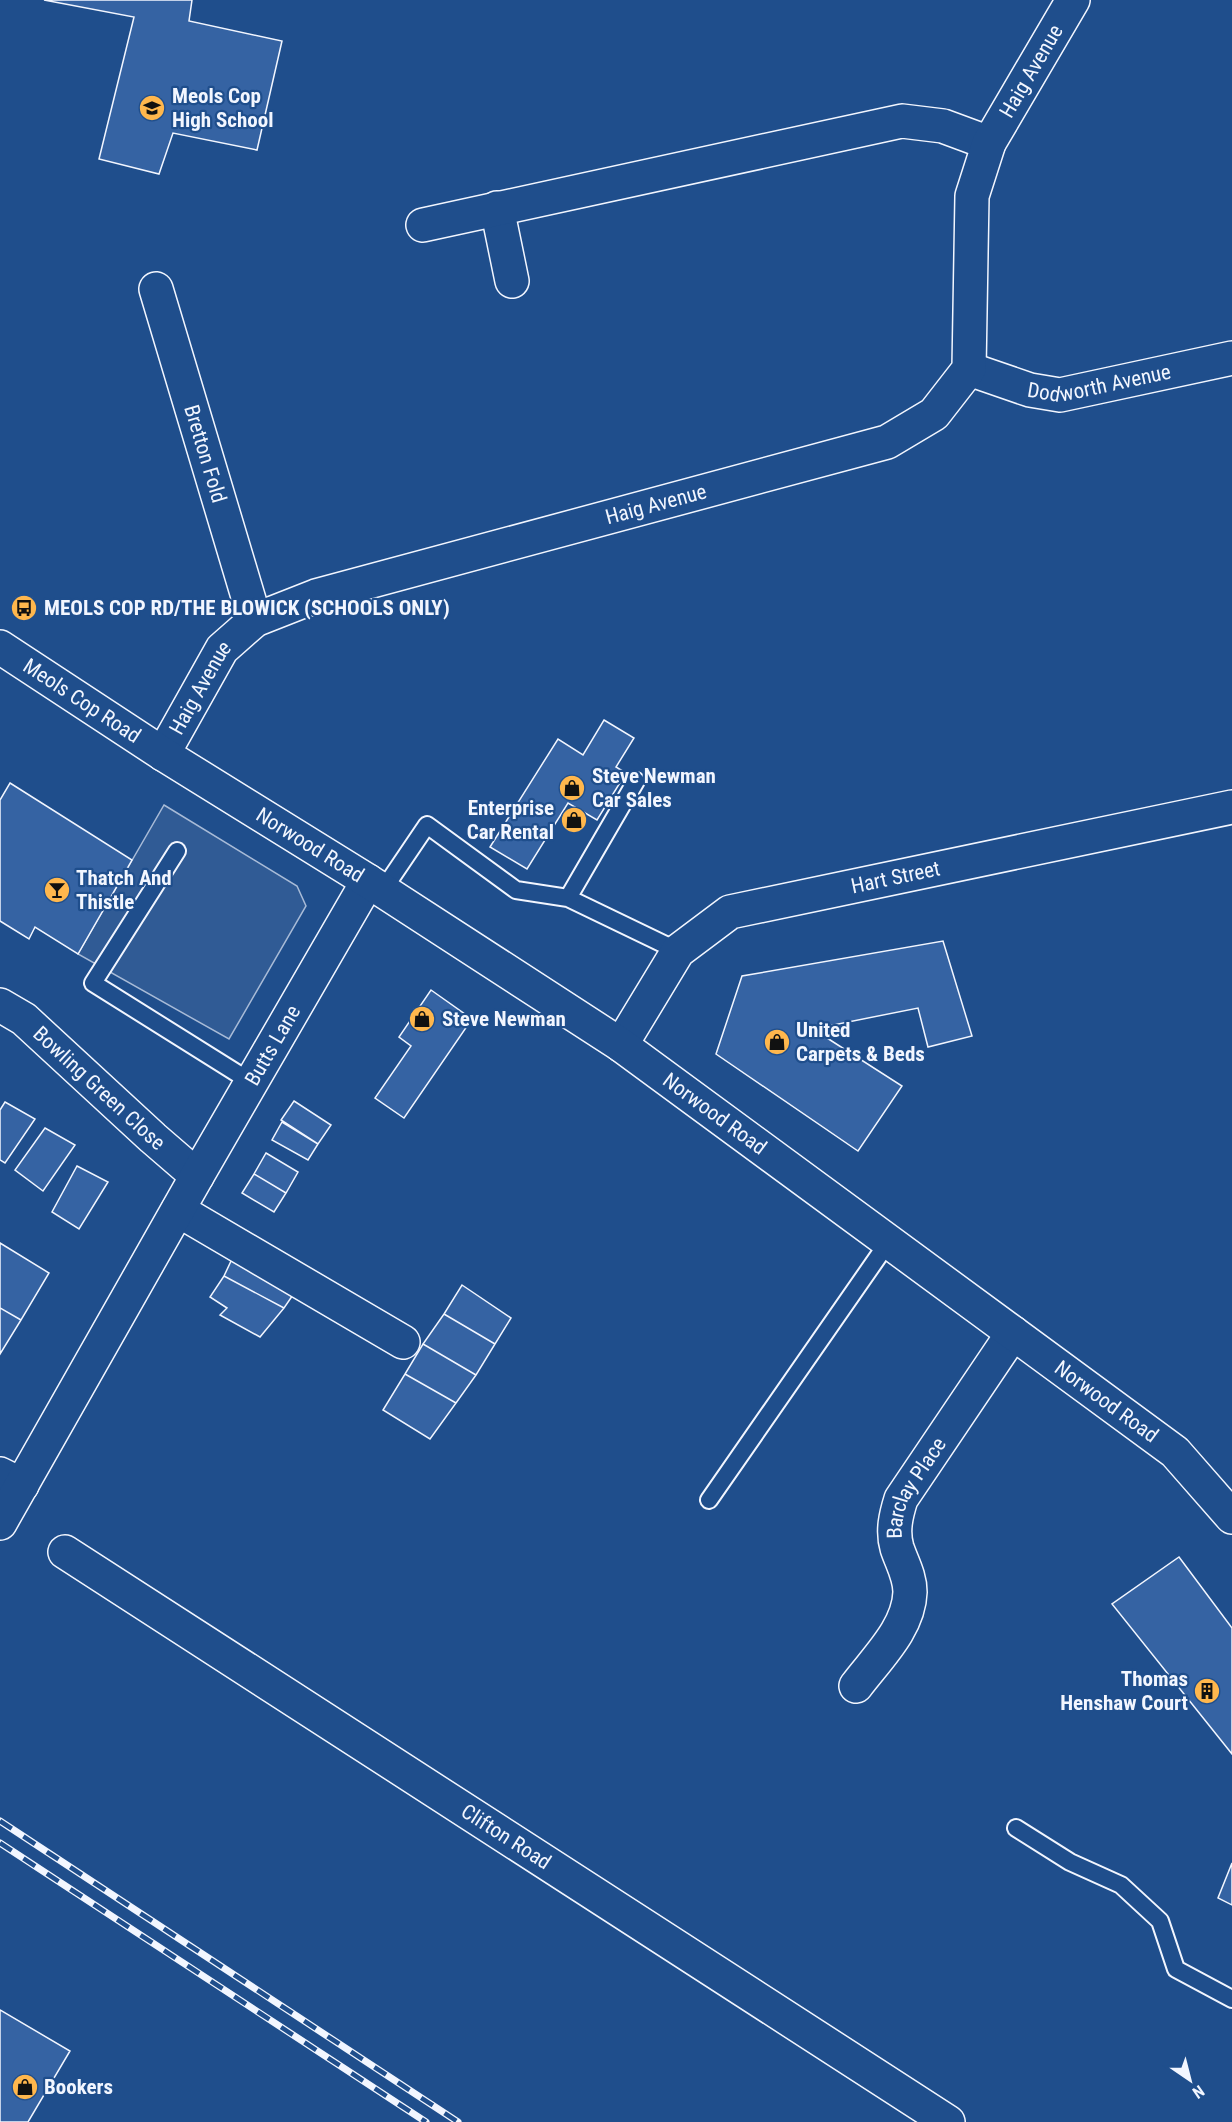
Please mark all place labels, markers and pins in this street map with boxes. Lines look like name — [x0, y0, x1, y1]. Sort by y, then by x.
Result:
place label: Meols Cop High School — [172, 84, 273, 132]
school or university icon: Meols Cop High School — [137, 93, 167, 123]
bus stop icon: MEOLS COP RD/THE BLOWICK (SCHOOLS ONLY) — [9, 593, 39, 623]
place label: MEOLS COP RD/THE BLOWICK (SCHOOLS ONLY) — [44, 596, 450, 620]
place label: Steve Newman Car Sales — [592, 764, 716, 812]
shop icon: Steve Newman Car Sales — [557, 773, 587, 803]
place label: Enterprise Car Rental — [467, 796, 554, 844]
shop icon: Enterprise Car Rental — [559, 805, 589, 835]
place label: Thatch And Thistle — [76, 866, 172, 914]
bar icon: Thatch And Thistle — [42, 875, 72, 905]
shop icon: Steve Newman — [407, 1004, 437, 1034]
place label: Steve Newman — [442, 1007, 566, 1031]
place label: United Carpets & Beds — [796, 1018, 925, 1066]
shop icon: United Carpets & Beds — [762, 1027, 792, 1057]
place label: Thomas Henshaw Court — [1060, 1667, 1188, 1715]
building icon: Thomas Henshaw Court — [1192, 1676, 1222, 1706]
shop icon: Bookers — [10, 2072, 40, 2102]
place label: Bookers — [44, 2075, 113, 2099]

